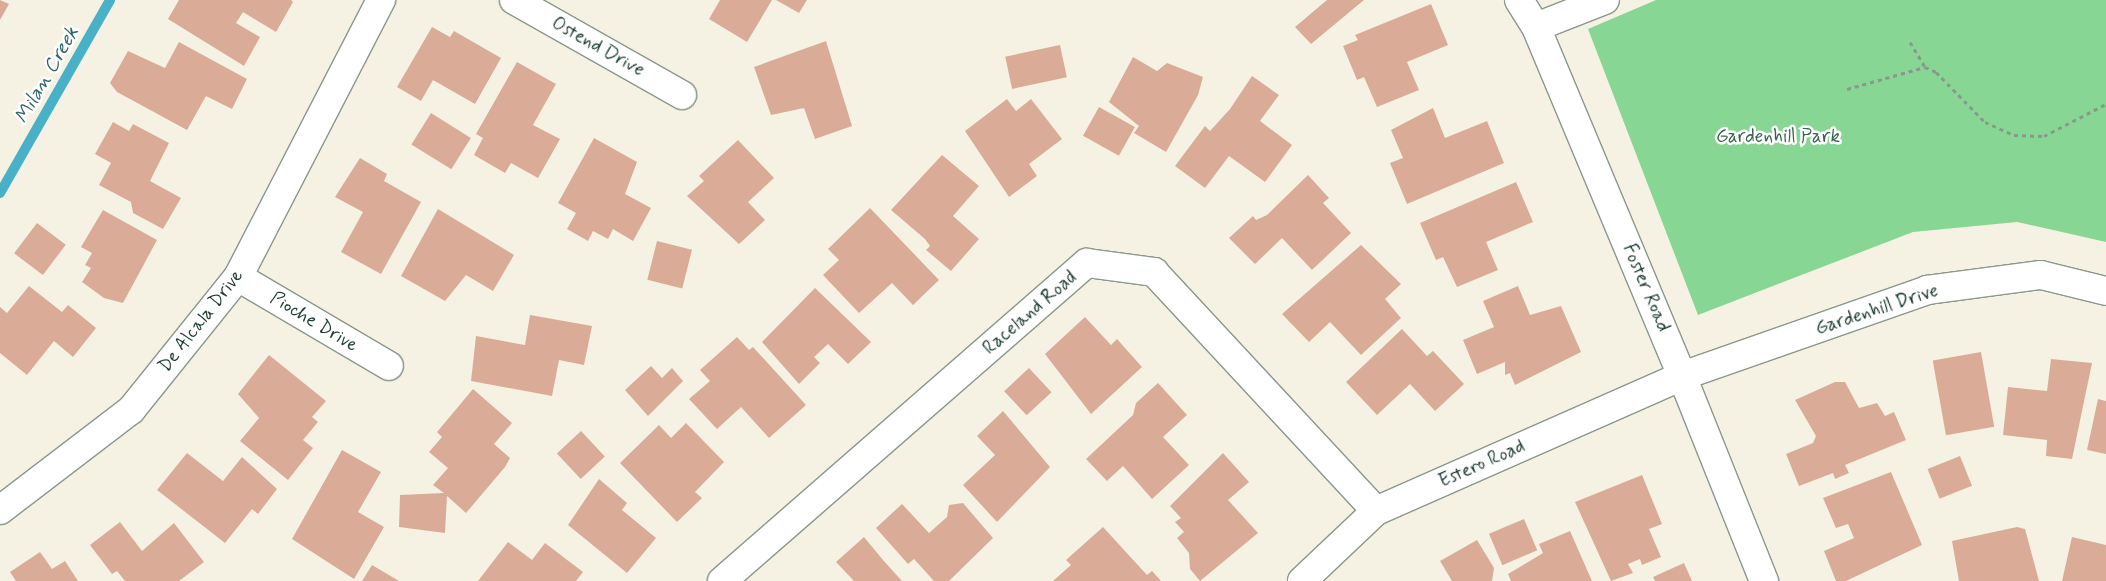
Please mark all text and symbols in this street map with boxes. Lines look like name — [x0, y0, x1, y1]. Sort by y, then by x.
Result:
street label: Ostend Drive — [548, 12, 648, 82]
water label: Milan Creek — [10, 22, 84, 128]
park label: Gardenhill Park — [1717, 126, 1839, 148]
street label: Foster Road — [1618, 241, 1674, 335]
street label: De Alcala Drive — [154, 265, 248, 377]
street label: Raceland Road — [979, 266, 1081, 360]
street label: Gardenhill Drive — [1813, 280, 1941, 340]
street label: Pioche Drive — [266, 287, 362, 357]
street label: Estero Road — [1435, 435, 1529, 493]

